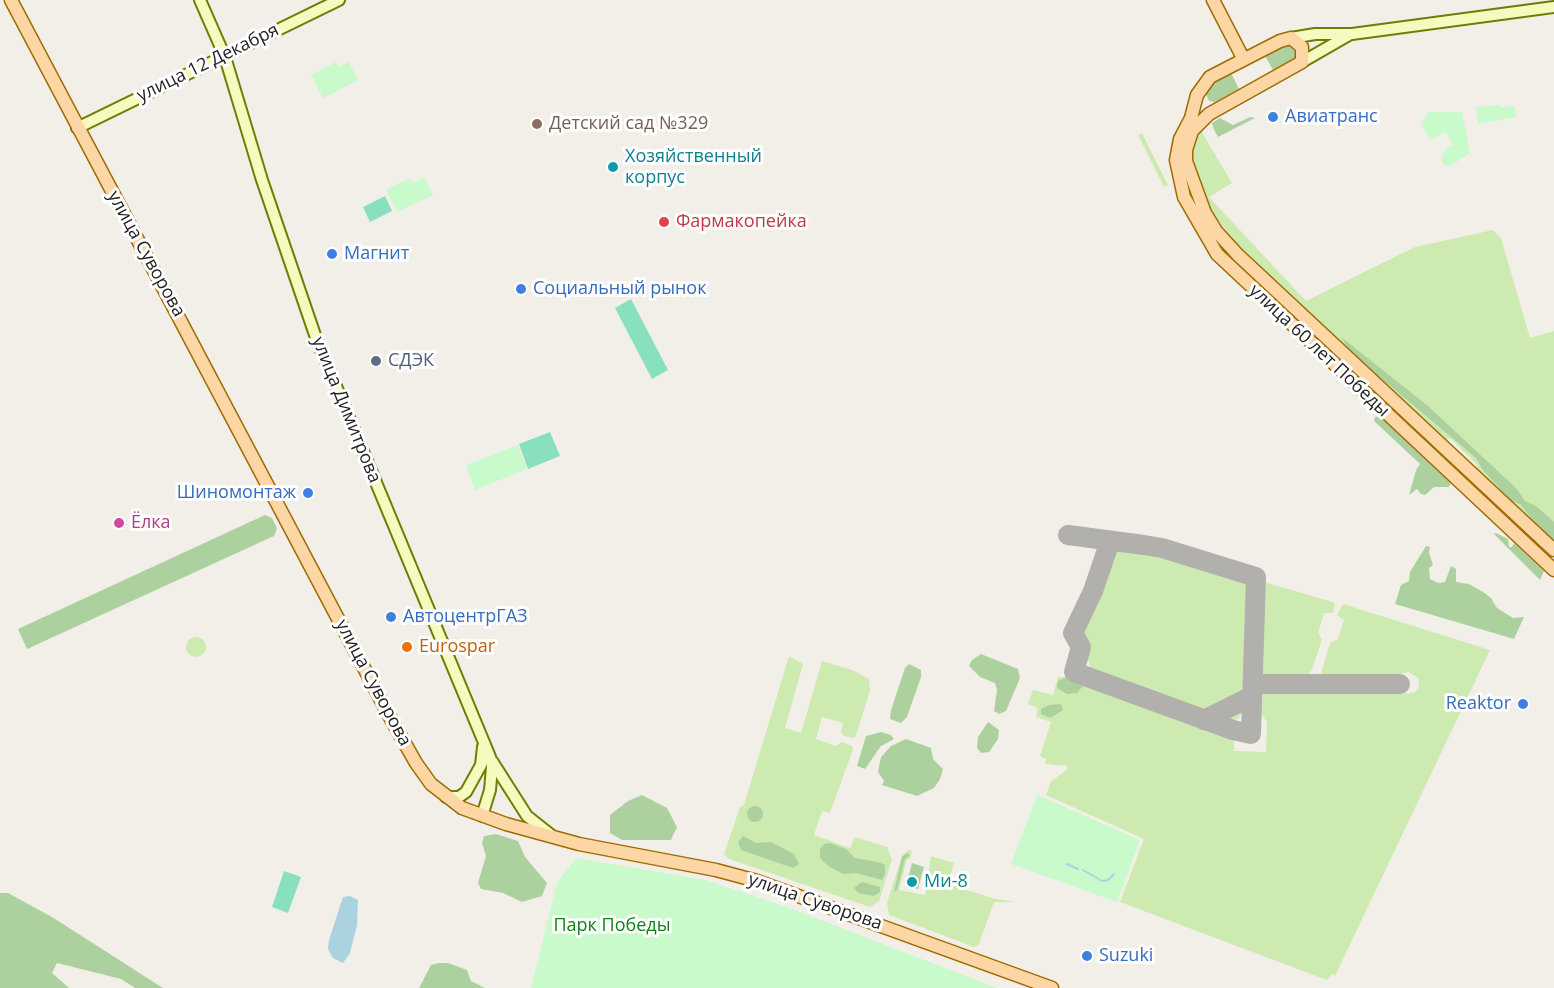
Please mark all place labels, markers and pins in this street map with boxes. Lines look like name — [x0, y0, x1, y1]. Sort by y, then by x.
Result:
place label: Авиатранс — [1285, 106, 1378, 128]
marker: Авиатранс — [1266, 110, 1280, 124]
place label: Детский сад №329 — [549, 113, 708, 135]
marker: Детский сад №329 — [530, 117, 544, 131]
place label: Хозяйственный корпус — [625, 146, 762, 188]
marker: Хозяйственный корпус — [606, 160, 620, 174]
place label: Фармакопейка — [676, 211, 807, 233]
marker: Фармакопейка — [657, 215, 671, 229]
place label: Магнит — [344, 243, 409, 265]
marker: Магнит — [325, 247, 339, 261]
place label: Социальный рынок — [533, 278, 706, 300]
marker: Социальный рынок — [514, 282, 528, 296]
place label: СДЭК — [388, 350, 434, 372]
marker: СДЭК — [369, 354, 383, 368]
place label: Шиномонтаж — [177, 482, 296, 504]
marker: Шиномонтаж — [301, 486, 315, 500]
place label: Ёлка — [131, 512, 171, 534]
marker: Ёлка — [112, 516, 126, 530]
place label: АвтоцентрГАЗ — [403, 606, 528, 628]
marker: АвтоцентрГАЗ — [384, 610, 398, 624]
place label: Eurospar — [419, 636, 495, 658]
marker: Eurospar — [400, 640, 414, 654]
place label: Reaktor — [1446, 693, 1511, 715]
marker: Reaktor — [1516, 697, 1530, 711]
place label: Ми-8 — [924, 871, 968, 893]
marker: Ми-8 — [905, 875, 919, 889]
place label: Suzuki — [1099, 945, 1153, 967]
marker: Suzuki — [1080, 949, 1094, 963]

